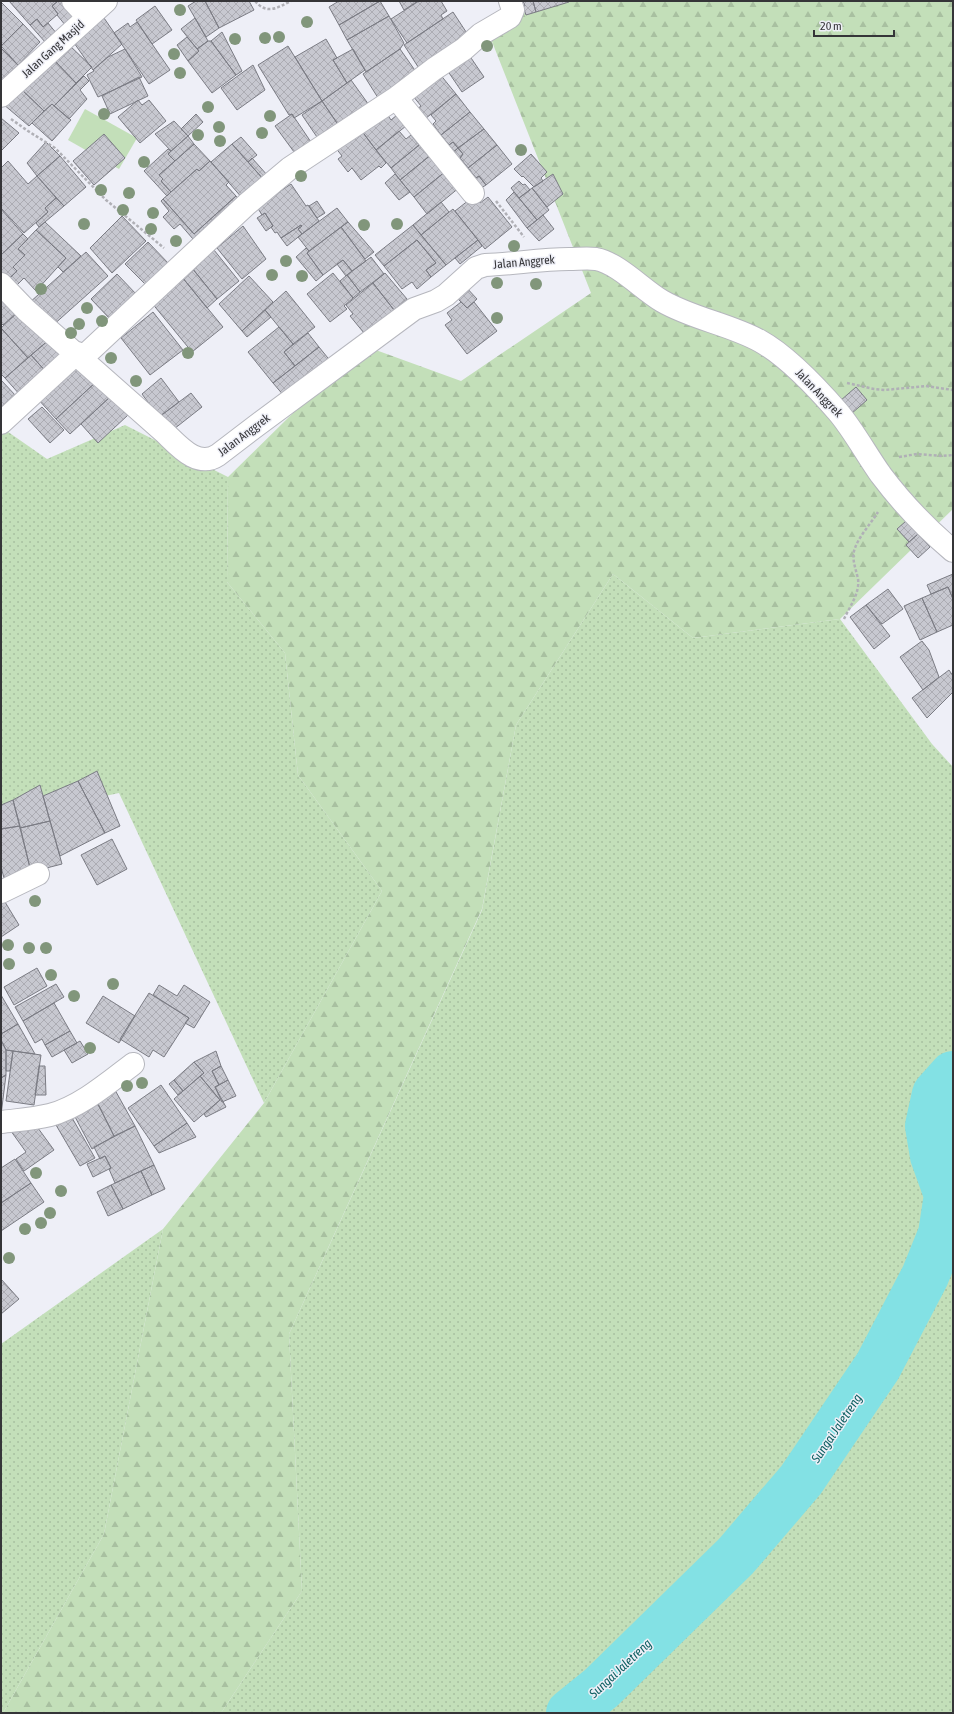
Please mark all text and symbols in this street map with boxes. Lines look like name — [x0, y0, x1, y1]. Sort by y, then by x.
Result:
scale bar — [814, 12, 894, 38]
street label: Jalan Gang Masjid — [19, 17, 87, 81]
text: 20 m — [820, 19, 842, 33]
street label: Jalan Anggrek — [493, 252, 556, 272]
street label: Jalan Anggrek — [793, 366, 846, 421]
street label: Jalan Anggrek — [215, 410, 273, 459]
water label: Sungai Jaletreng — [807, 1391, 865, 1466]
water label: Sungai Jaletreng — [585, 1636, 655, 1702]

